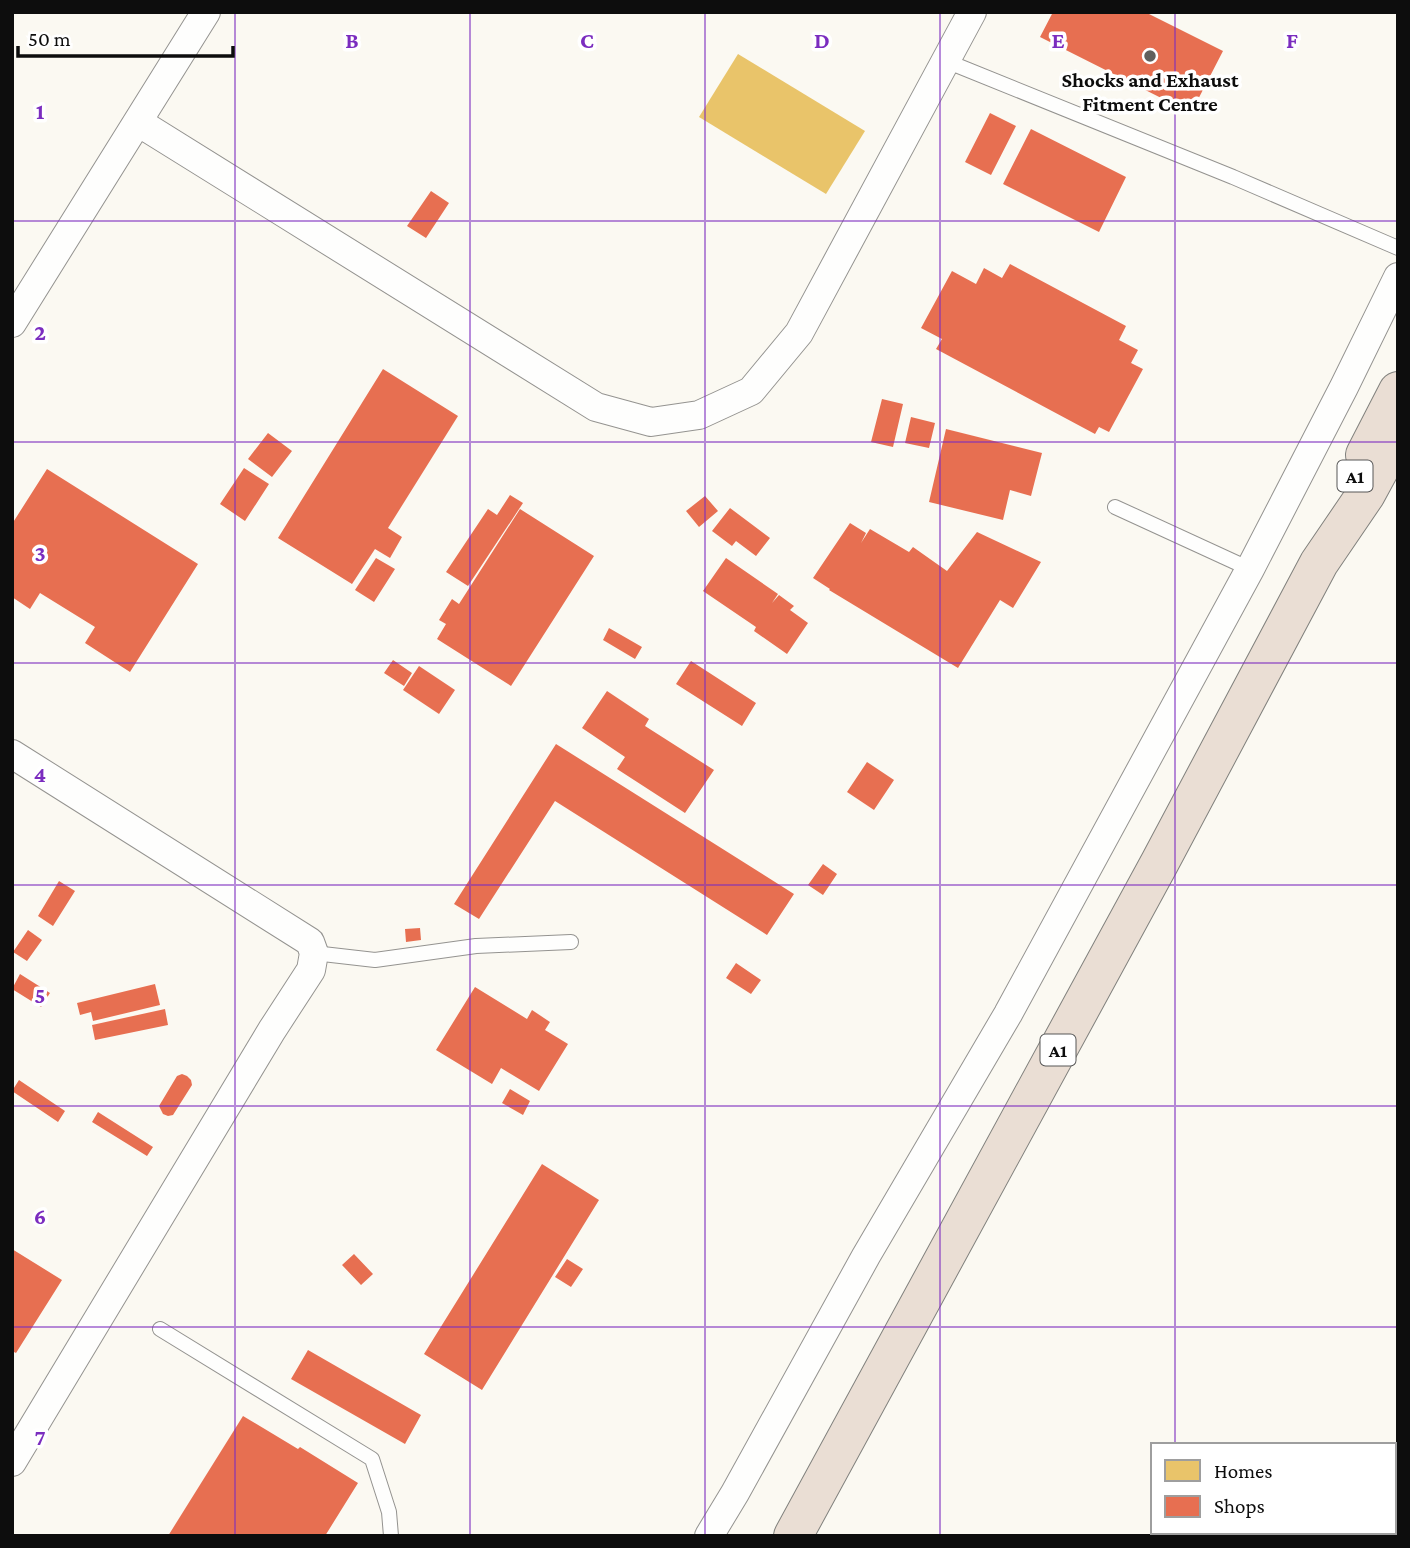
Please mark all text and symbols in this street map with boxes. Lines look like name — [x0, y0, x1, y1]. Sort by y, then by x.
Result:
scale bar — [18, 14, 233, 58]
text: 50 m — [28, 27, 71, 51]
text: B — [345, 27, 359, 53]
text: C — [580, 27, 594, 53]
text: D — [814, 27, 830, 53]
text: E — [1051, 27, 1065, 53]
text: F — [1286, 27, 1298, 53]
marker: Shocks and Exhaust Fitment Centre — [1142, 48, 1158, 64]
place label: Shocks and Exhaust Fitment Centre — [1062, 68, 1239, 116]
text: 1 — [36, 98, 45, 124]
text: 2 — [34, 319, 46, 345]
road number: A1 — [1338, 461, 1372, 491]
text: 3 — [34, 540, 46, 566]
text: 4 — [34, 761, 46, 787]
text: 5 — [34, 982, 46, 1008]
road number: A1 — [1040, 1034, 1076, 1066]
text: 6 — [34, 1203, 46, 1229]
text: 7 — [34, 1424, 46, 1450]
legend — [1151, 1443, 1396, 1534]
text: Homes — [1214, 1459, 1273, 1483]
text: Shops — [1214, 1494, 1265, 1518]

